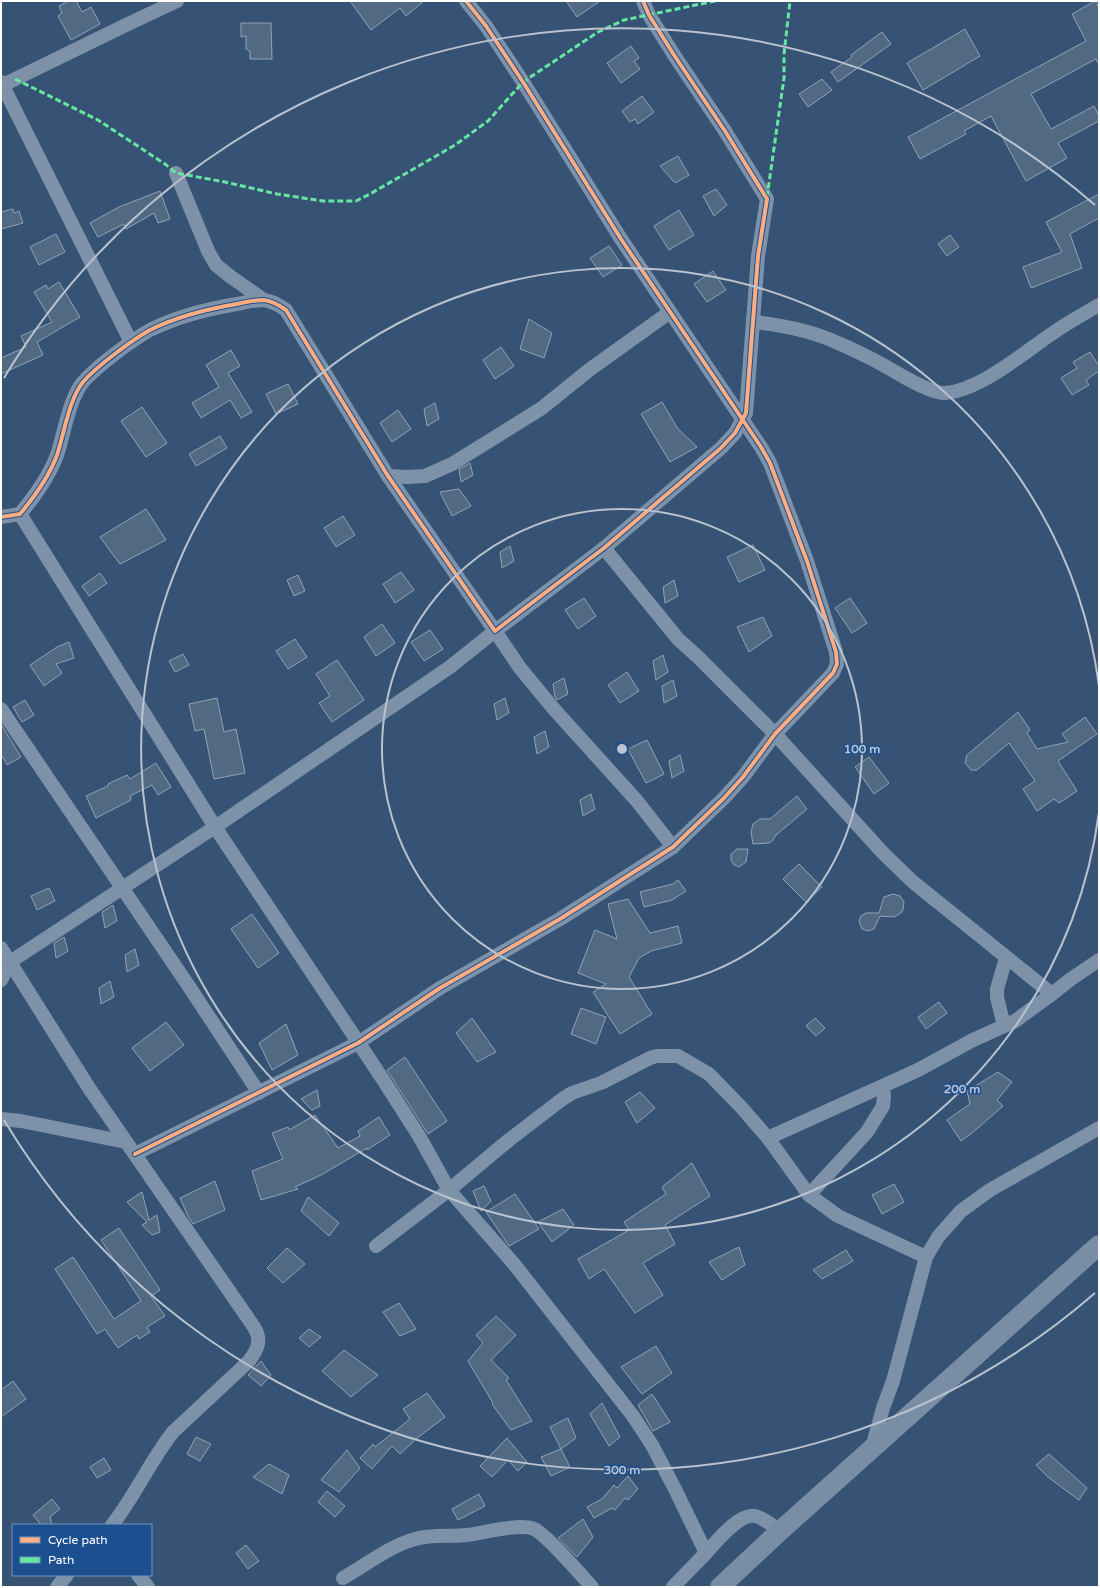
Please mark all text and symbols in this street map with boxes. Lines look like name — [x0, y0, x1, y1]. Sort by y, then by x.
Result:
centre of rings — [615, 742, 629, 756]
text: 100 m — [844, 742, 880, 756]
text: 200 m — [944, 1082, 980, 1096]
text: 300 m — [604, 1463, 640, 1477]
legend — [12, 1524, 152, 1576]
text: Cycle path — [48, 1533, 107, 1547]
text: Path — [48, 1553, 74, 1567]

